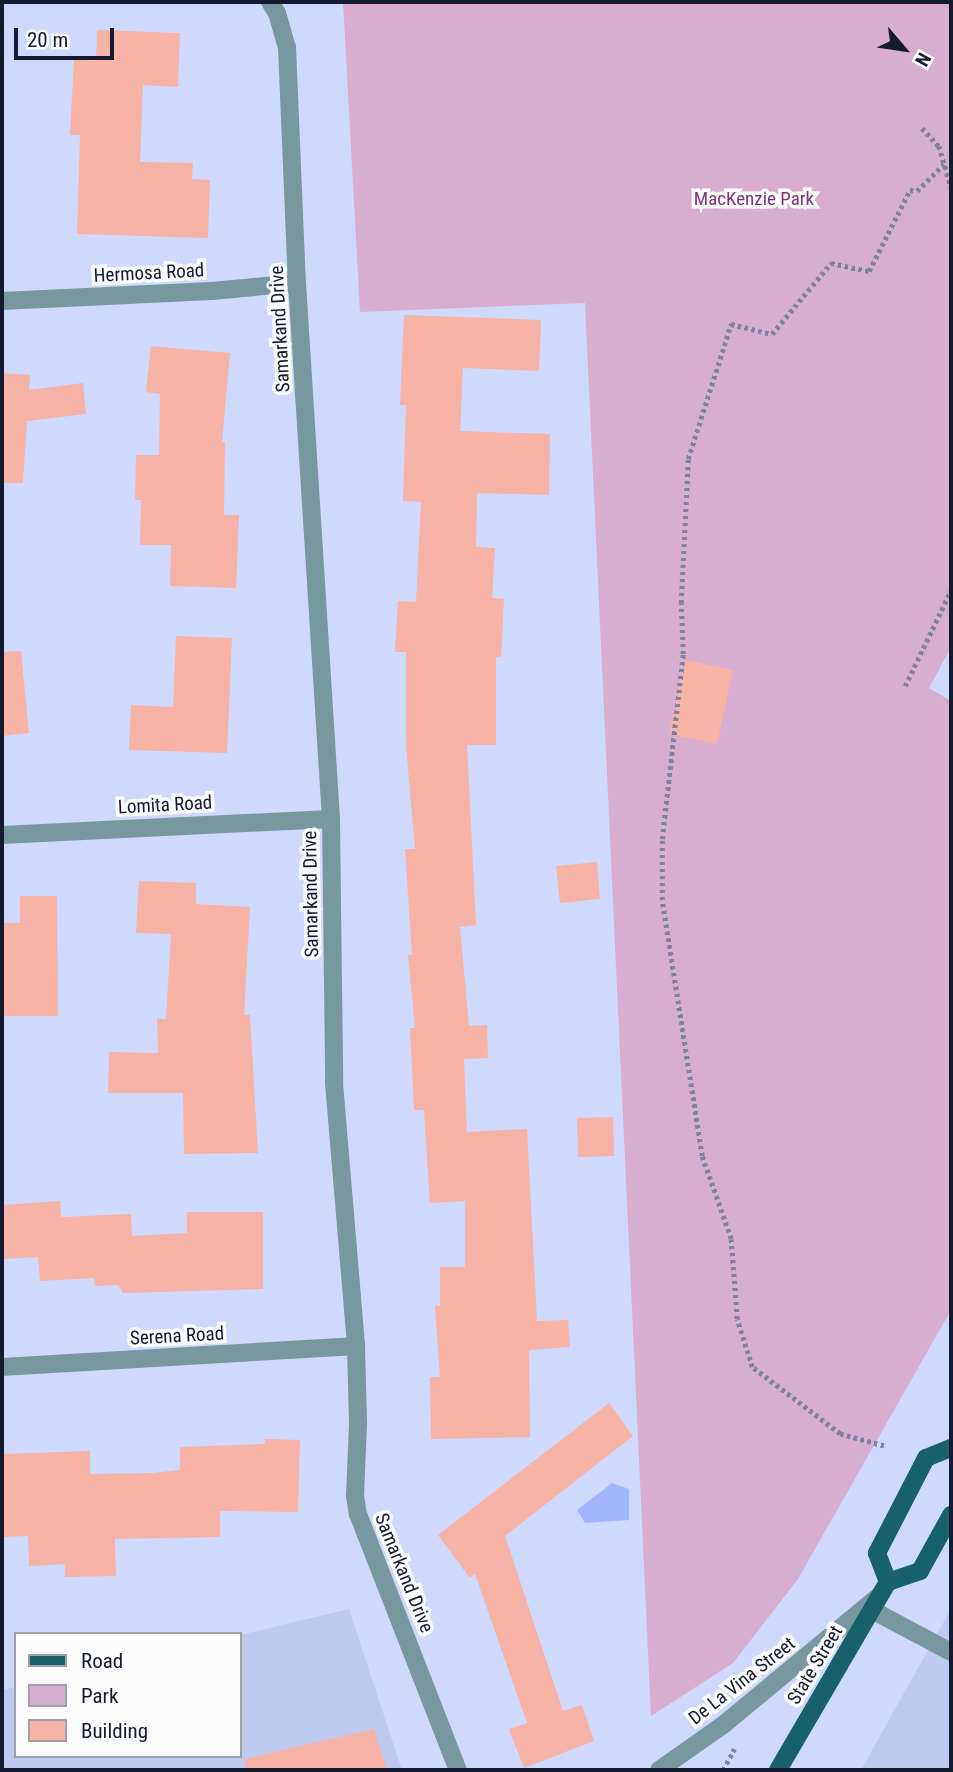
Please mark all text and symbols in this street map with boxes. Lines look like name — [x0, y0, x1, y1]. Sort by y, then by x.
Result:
scale bar — [18, 14, 117, 58]
north arrow — [869, 14, 939, 84]
text: 20 m — [27, 28, 68, 52]
text: N — [910, 49, 936, 70]
park label: MacKenzie Park — [694, 188, 814, 210]
street label: Hermosa Road — [93, 259, 205, 287]
street label: Samarkand Drive — [265, 265, 295, 393]
street label: Lomita Road — [117, 791, 213, 819]
street label: Samarkand Drive — [298, 830, 324, 958]
street label: Serena Road — [129, 1322, 225, 1350]
street label: Samarkand Drive — [370, 1510, 438, 1636]
street label: State Street — [783, 1621, 847, 1709]
legend — [14, 1632, 242, 1758]
street label: De La Vina Street — [684, 1632, 800, 1730]
text: Road — [81, 1649, 123, 1673]
text: Park — [81, 1684, 118, 1708]
text: Building — [81, 1719, 148, 1743]

